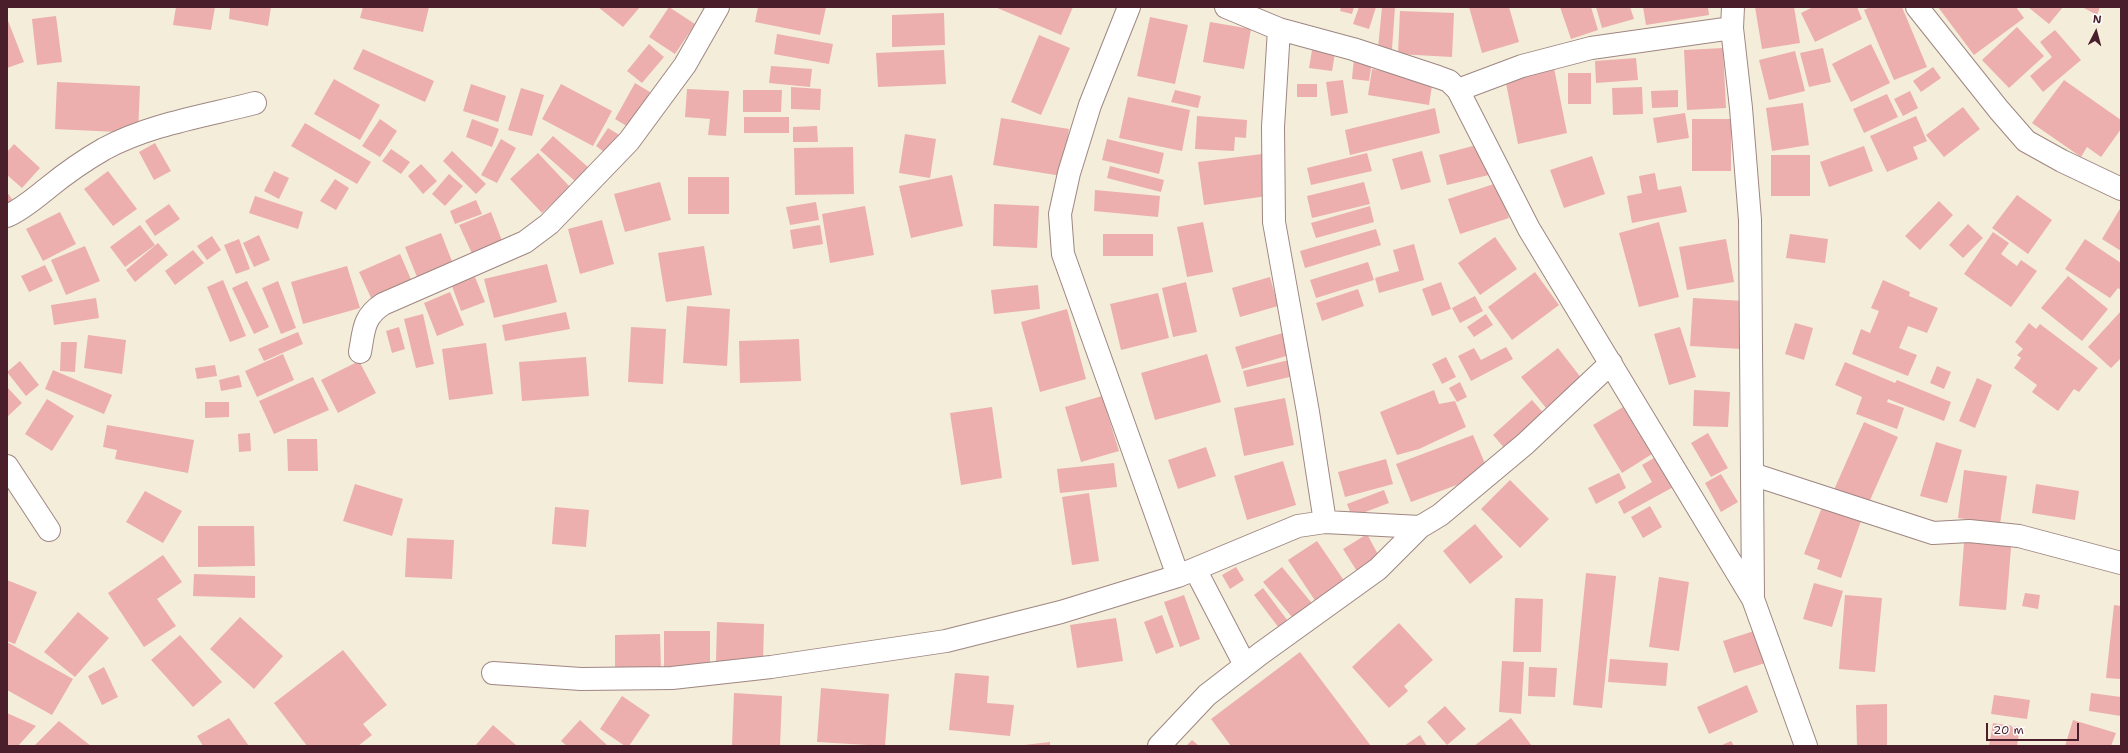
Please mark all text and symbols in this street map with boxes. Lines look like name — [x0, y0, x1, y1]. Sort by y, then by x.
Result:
north arrow — [2076, 12, 2116, 52]
text: N — [2092, 12, 2102, 27]
scale bar — [1988, 715, 2081, 741]
text: 20 m — [1993, 722, 2024, 738]

